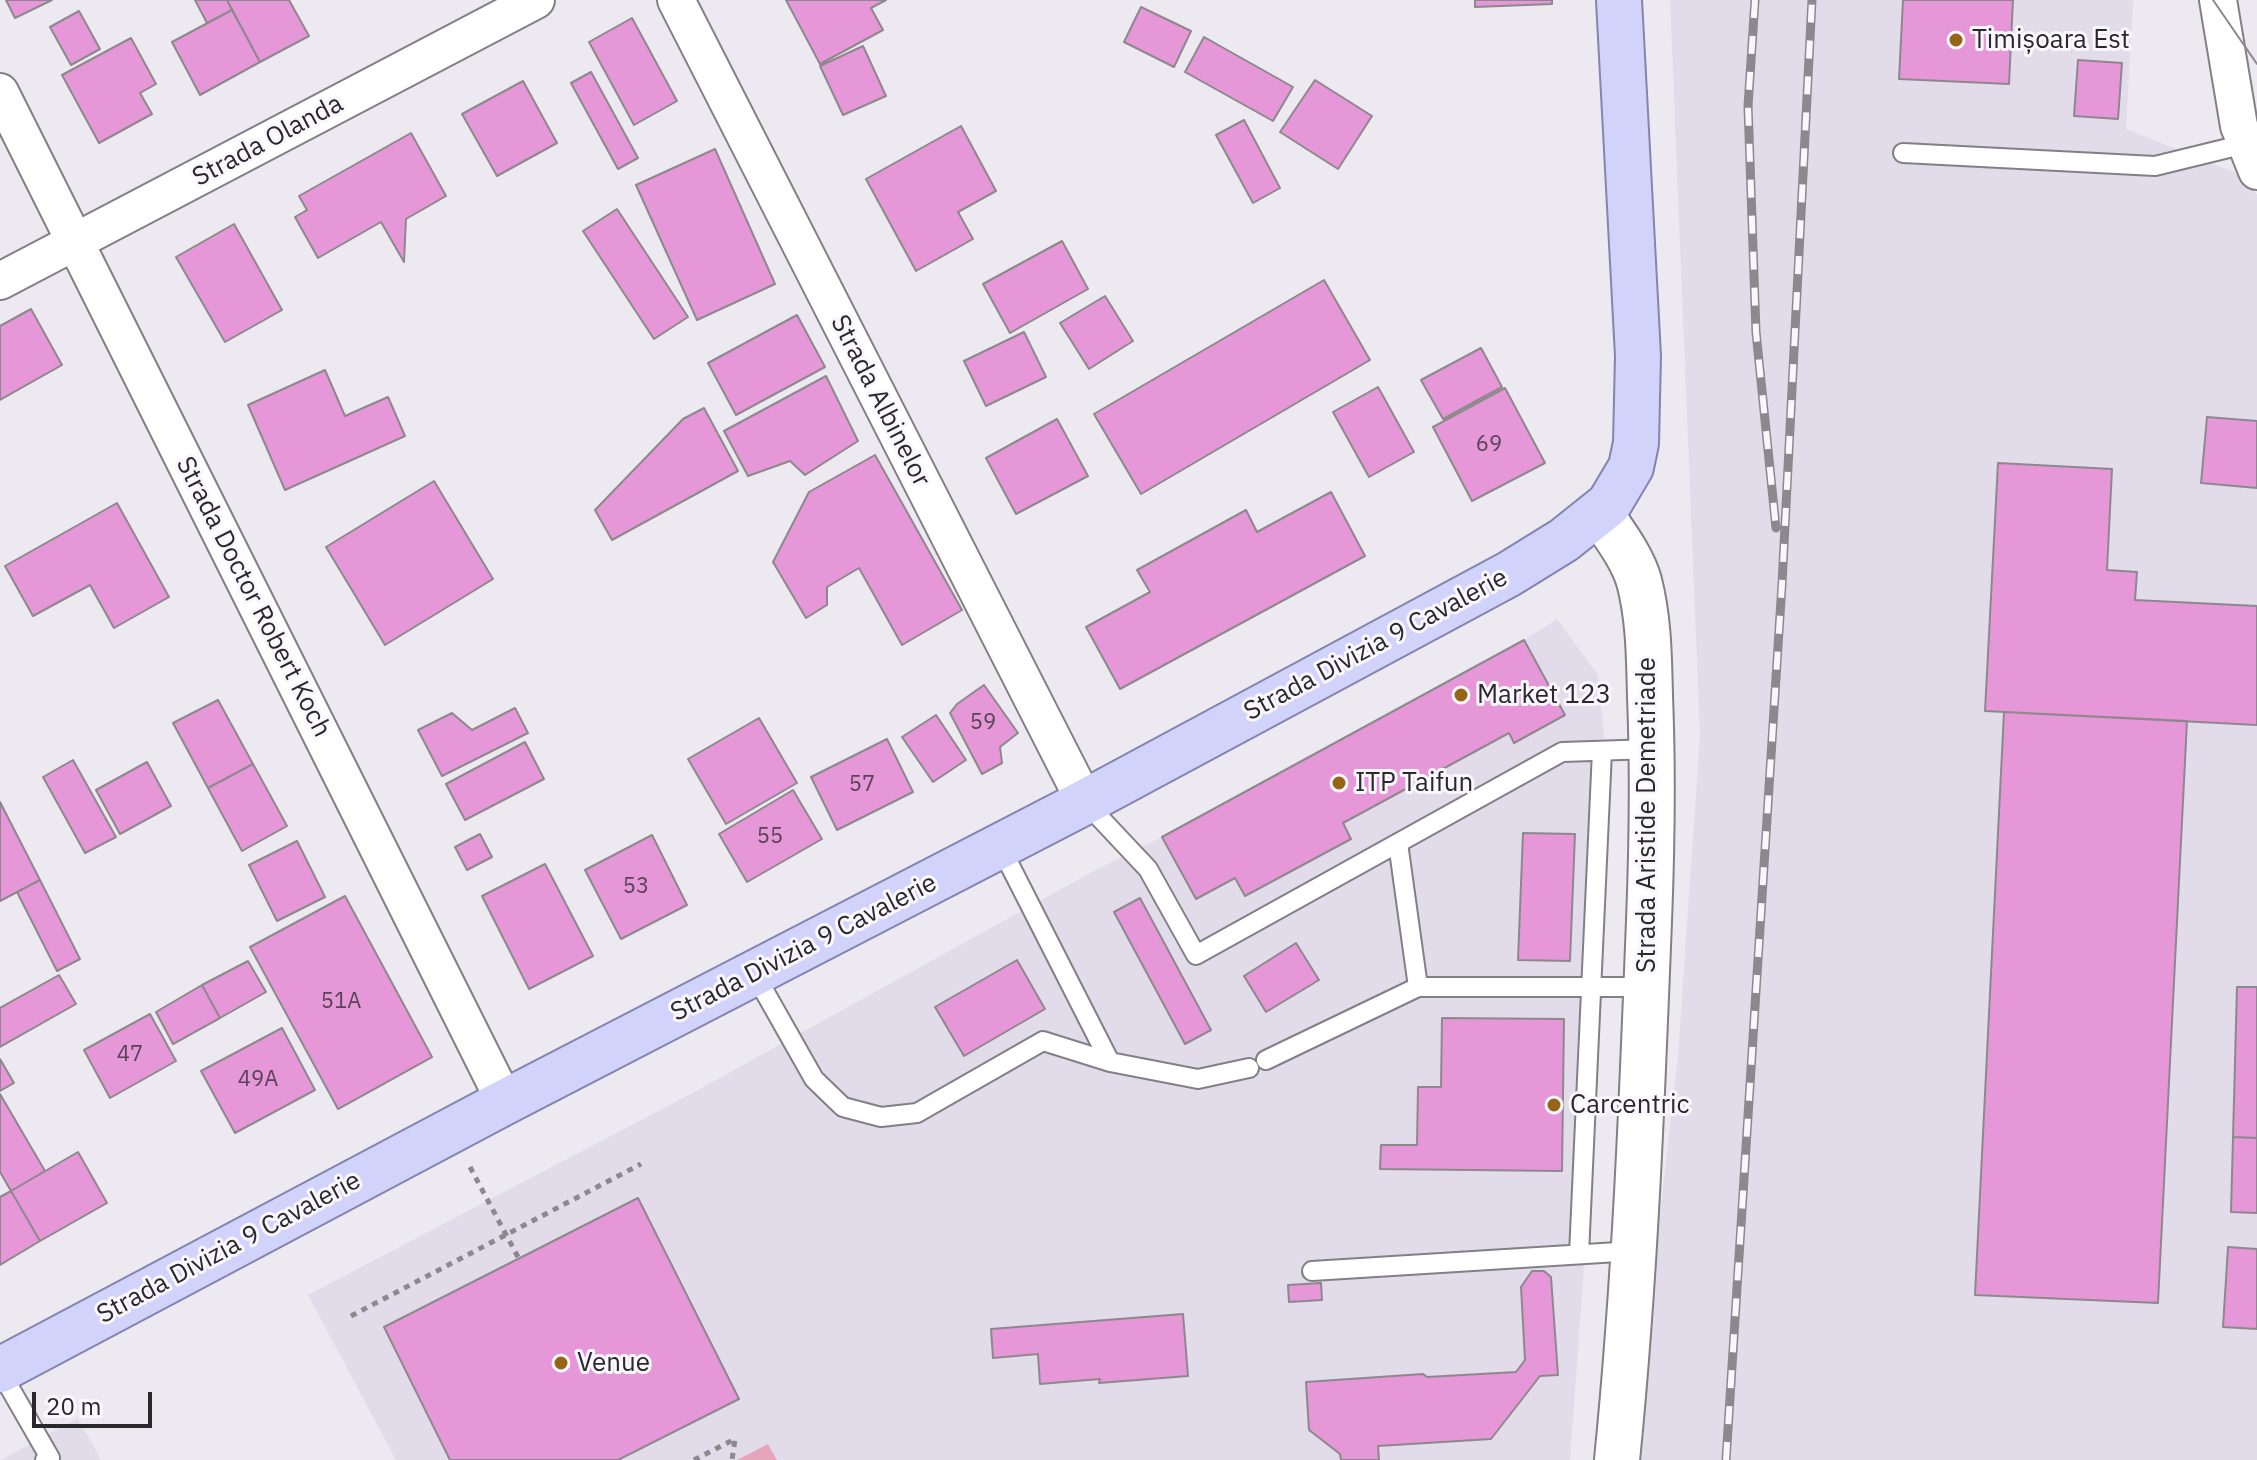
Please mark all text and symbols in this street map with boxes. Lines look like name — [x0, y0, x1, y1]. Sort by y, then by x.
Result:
place label: Timișoara Est — [1972, 24, 2130, 56]
marker: Timișoara Est — [1947, 31, 1965, 49]
street label: Strada Olanda — [188, 88, 348, 194]
street label: Strada Albinelor — [823, 310, 937, 492]
house number: 69 — [1476, 432, 1502, 458]
street label: Strada Doctor Robert Koch — [169, 452, 337, 742]
street label: Strada Divizia 9 Cavalerie — [1239, 562, 1513, 728]
street label: Strada Aristide Demetriade — [1631, 657, 1663, 973]
place label: Market 123 — [1477, 679, 1611, 711]
marker: Market 123 — [1452, 686, 1470, 704]
house number: 59 — [970, 710, 996, 736]
place label: ITP Taifun — [1355, 767, 1473, 799]
house number: 57 — [849, 772, 875, 798]
marker: ITP Taifun — [1330, 774, 1348, 792]
house number: 55 — [757, 824, 783, 850]
street label: Strada Divizia 9 Cavalerie — [666, 867, 942, 1029]
house number: 53 — [623, 874, 649, 900]
house number: 51A — [321, 989, 361, 1015]
house number: 47 — [117, 1042, 143, 1068]
house number: 49A — [238, 1067, 278, 1093]
place label: Carcentric — [1570, 1089, 1690, 1121]
marker: Carcentric — [1545, 1096, 1563, 1114]
street label: Strada Divizia 9 Cavalerie — [92, 1165, 366, 1331]
place label: Venue — [577, 1347, 650, 1379]
marker: Venue — [552, 1354, 570, 1372]
scale bar — [36, 1376, 156, 1426]
text: 20 m — [46, 1390, 101, 1422]

